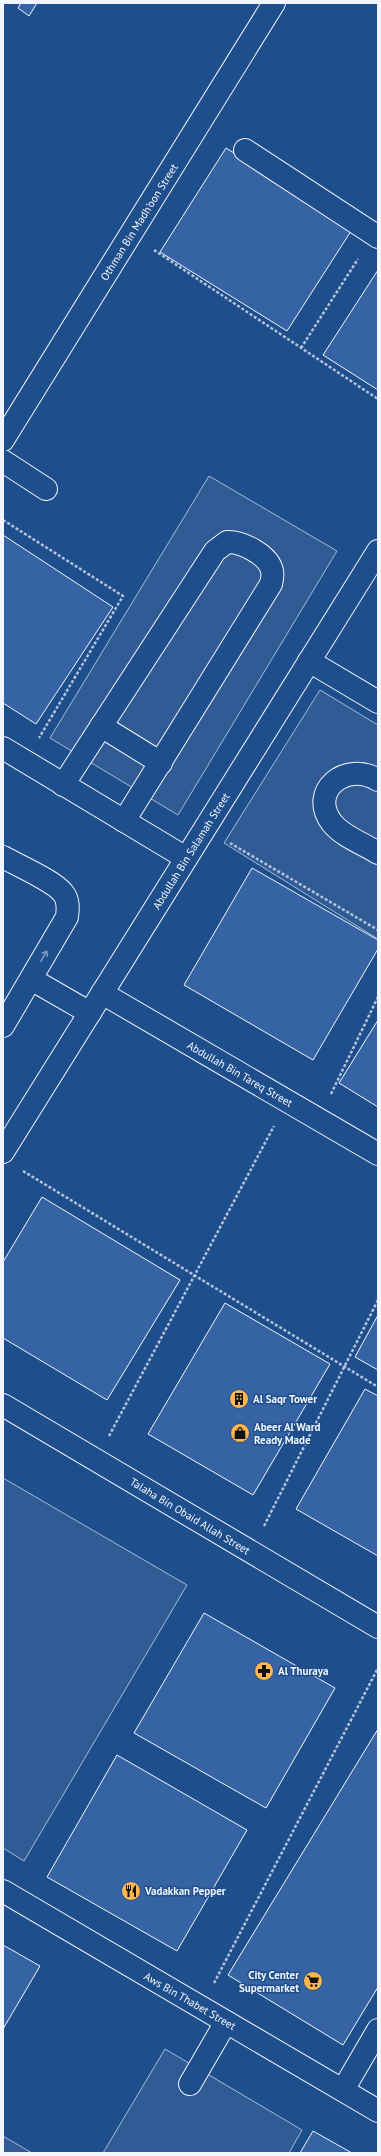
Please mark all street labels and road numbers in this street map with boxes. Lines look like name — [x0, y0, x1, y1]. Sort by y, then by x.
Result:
street label: Othman Bin Madh'oon Street — [97, 161, 181, 283]
street label: Abdullah Bin Salamah Street — [149, 790, 233, 912]
street label: Abdullah Bin Tareq Street — [185, 1038, 296, 1110]
street label: Talaha Bin Obaid Allah Street — [127, 1475, 253, 1558]
street label: Aws Bin Thabet Street — [142, 1969, 239, 2033]

